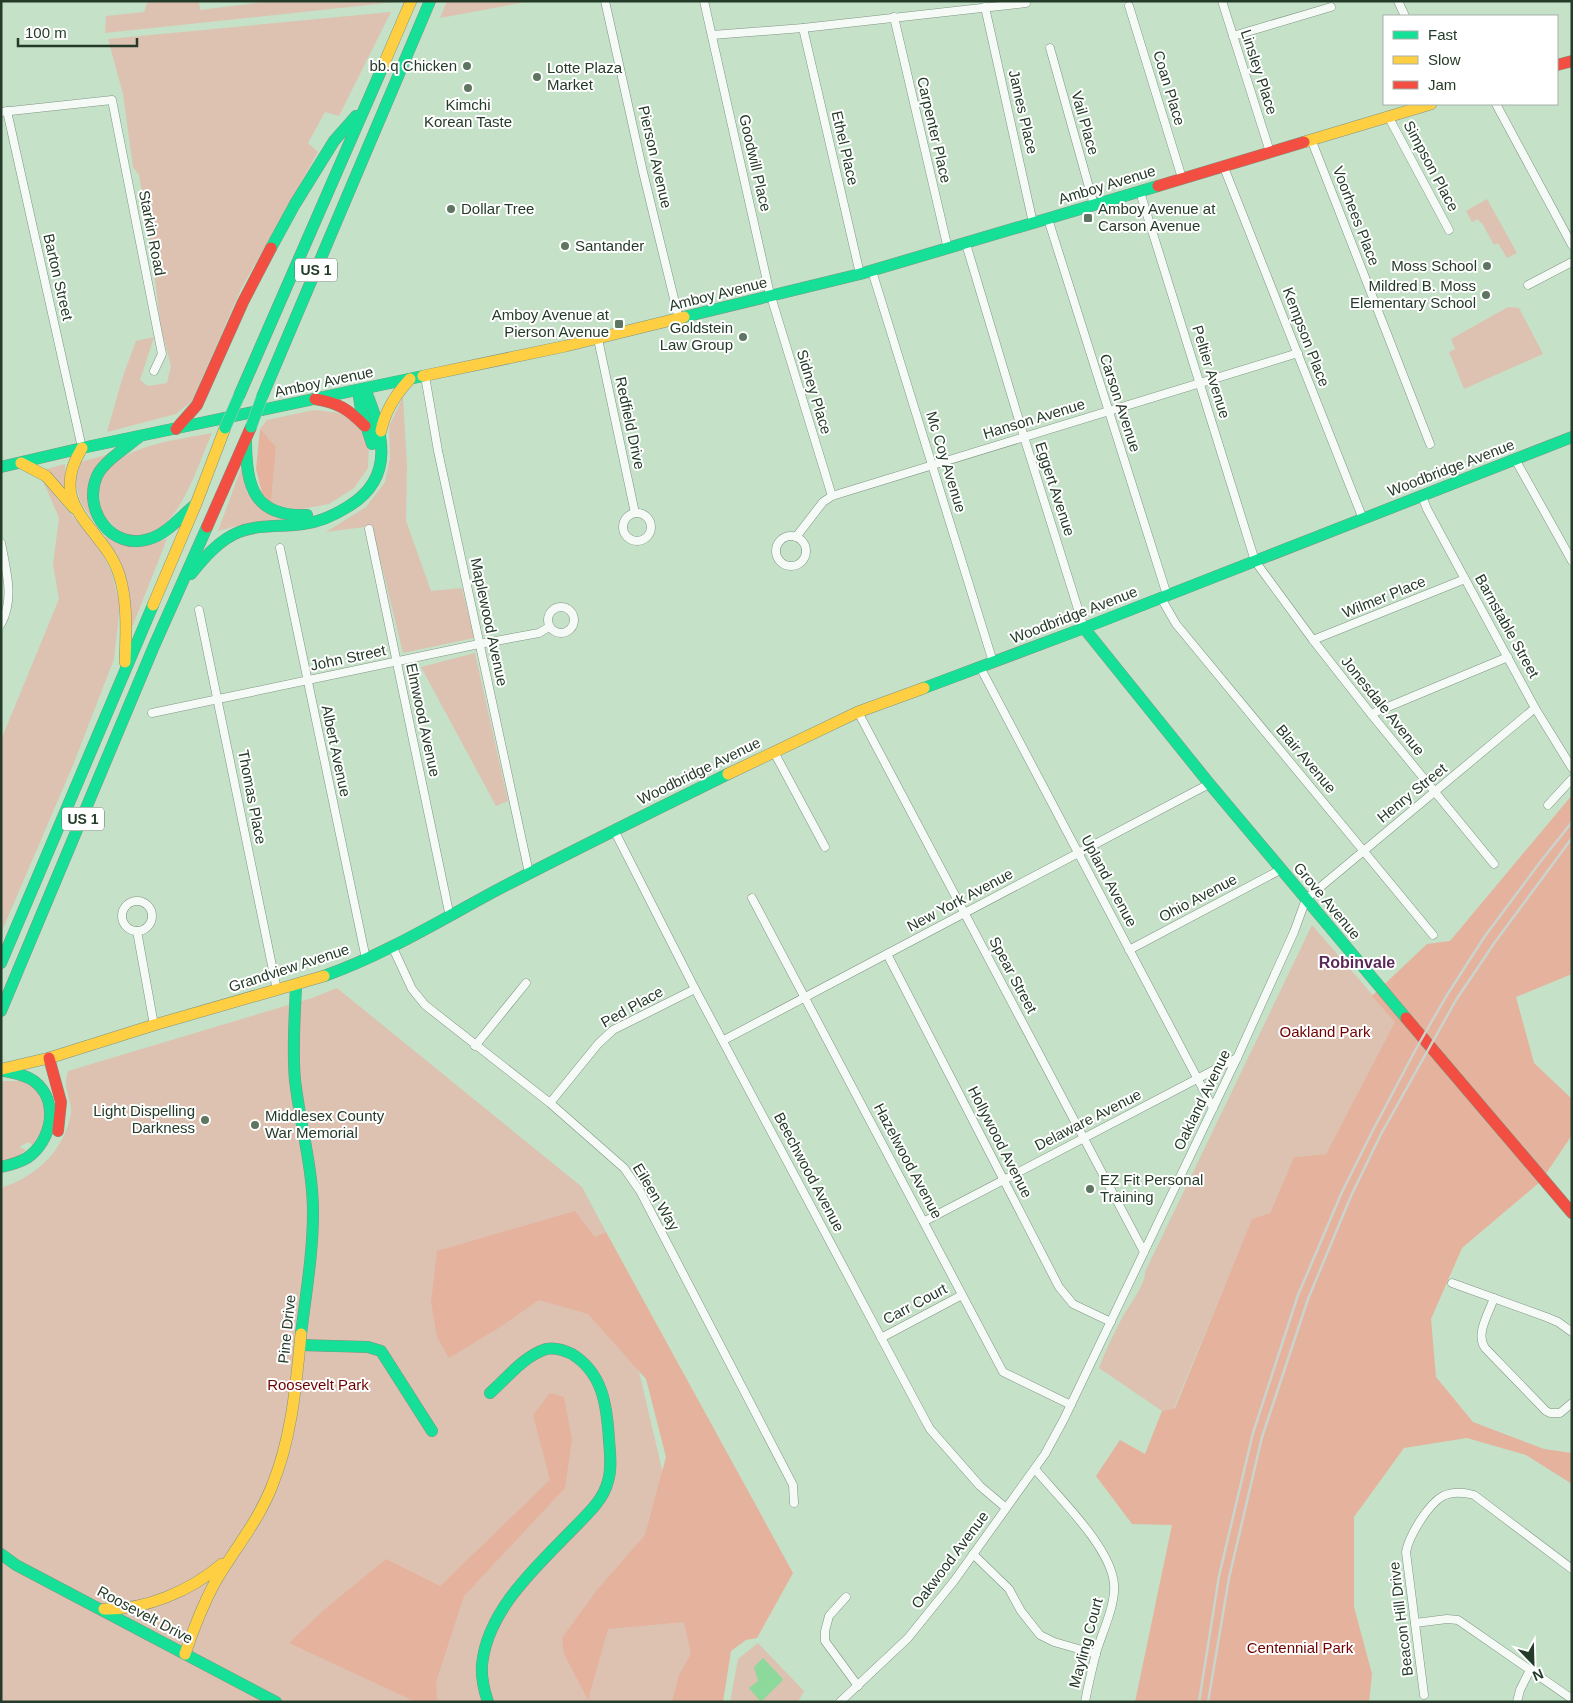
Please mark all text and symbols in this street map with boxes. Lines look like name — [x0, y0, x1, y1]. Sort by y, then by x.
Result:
scale bar — [18, 15, 136, 47]
legend — [1383, 15, 1558, 105]
text: 100 m — [25, 24, 67, 41]
text: Fast — [1428, 26, 1458, 43]
street label: Linsley Place — [1238, 27, 1281, 117]
street label: Coan Place — [1150, 48, 1189, 127]
text: Slow — [1428, 51, 1461, 68]
place label: bb.q Chicken — [369, 57, 457, 74]
place label: Lotte Plaza Market — [547, 59, 623, 93]
marker: bb.q Chicken — [461, 60, 473, 72]
street label: James Place — [1006, 68, 1041, 156]
marker: Lotte Plaza Market — [531, 71, 543, 83]
street label: Carpenter Place — [914, 75, 955, 185]
text: Jam — [1428, 76, 1456, 93]
marker: Kimchi Korean Taste — [462, 82, 474, 94]
street label: Vail Place — [1068, 89, 1103, 157]
place label: Kimchi Korean Taste — [424, 96, 512, 130]
street label: Pierson Avenue — [635, 104, 676, 210]
street label: Ethel Place — [829, 109, 862, 187]
street label: Goodwill Place — [736, 113, 775, 213]
street label: Simpson Place — [1400, 118, 1462, 214]
street label: Amboy Avenue — [1056, 162, 1157, 207]
street label: Voorhees Place — [1330, 164, 1383, 268]
street label: Starkin Road — [136, 189, 169, 277]
place label: Dollar Tree — [461, 200, 534, 217]
place label: Amboy Avenue at Carson Avenue — [1098, 200, 1216, 234]
marker: Dollar Tree — [445, 203, 457, 215]
marker: Amboy Avenue at Carson Avenue — [1082, 212, 1094, 224]
street label: Barton Street — [40, 232, 77, 323]
place label: Santander — [575, 237, 644, 254]
marker: Santander — [559, 240, 571, 252]
place label: Moss School — [1391, 257, 1477, 274]
road number: US 1 — [295, 258, 337, 282]
marker: Moss School — [1481, 260, 1493, 272]
street label: Amboy Avenue — [667, 273, 769, 314]
place label: Mildred B. Moss Elementary School — [1350, 277, 1476, 311]
street label: Kempson Place — [1280, 285, 1333, 389]
marker: Mildred B. Moss Elementary School — [1480, 289, 1492, 301]
place label: Amboy Avenue at Pierson Avenue — [492, 306, 610, 340]
marker: Amboy Avenue at Pierson Avenue — [613, 318, 625, 330]
place label: Goldstein Law Group — [660, 319, 733, 353]
street label: Peltier Avenue — [1189, 323, 1234, 420]
marker: Goldstein Law Group — [737, 331, 749, 343]
street label: Sidney Place — [794, 348, 835, 436]
street label: Carson Avenue — [1097, 352, 1144, 454]
street label: Amboy Avenue — [273, 363, 375, 400]
street label: Redfield Drive — [612, 375, 649, 471]
street label: Hanson Avenue — [981, 395, 1087, 442]
street label: Mc Coy Avenue — [923, 409, 970, 514]
street label: Woodbridge Avenue — [1385, 435, 1517, 500]
street label: Eggert Avenue — [1032, 440, 1079, 538]
street label: Maplewood Avenue — [468, 556, 511, 688]
street label: Barnstable Street — [1472, 571, 1543, 681]
street label: Wilmer Place — [1340, 572, 1428, 621]
street label: Woodbridge Avenue — [1008, 582, 1140, 647]
street label: John Street — [309, 641, 388, 674]
street label: Jonesdale Avenue — [1338, 653, 1428, 759]
street label: Elmwood Avenue — [403, 662, 444, 778]
street label: Albert Avenue — [318, 704, 354, 798]
street label: Blair Avenue — [1273, 721, 1340, 796]
street label: Woodbridge Avenue — [635, 733, 763, 808]
street label: Thomas Place — [235, 748, 270, 846]
street label: Henry Street — [1374, 759, 1450, 826]
road number: US 1 — [62, 808, 104, 831]
street label: Upland Avenue — [1078, 832, 1141, 930]
street label: Grove Avenue — [1290, 859, 1364, 942]
street label: New York Avenue — [904, 865, 1016, 935]
street label: Ohio Avenue — [1156, 870, 1240, 925]
street label: Spear Street — [986, 934, 1041, 1017]
street label: Grandview Avenue — [226, 940, 351, 995]
district label: Robinvale — [1319, 954, 1395, 971]
street label: Ped Place — [598, 983, 666, 1031]
park label: Oakland Park — [1280, 1023, 1371, 1040]
street label: Oakland Avenue — [1170, 1047, 1233, 1153]
street label: Hollywood Avenue — [965, 1083, 1036, 1200]
street label: Delaware Avenue — [1032, 1085, 1144, 1154]
street label: Hazelwood Avenue — [871, 1100, 946, 1221]
place label: Light Dispelling Darkness — [93, 1102, 195, 1136]
place label: Middlesex County War Memorial — [265, 1107, 385, 1141]
street label: Beechwood Avenue — [771, 1109, 848, 1234]
marker: Light Dispelling Darkness — [199, 1114, 211, 1126]
marker: Middlesex County War Memorial — [249, 1119, 261, 1131]
street label: Eileen Way — [630, 1160, 683, 1234]
place label: EZ Fit Personal Training — [1100, 1171, 1203, 1205]
marker: EZ Fit Personal Training — [1084, 1183, 1096, 1195]
street label: Carr Court — [880, 1279, 950, 1327]
street label: Pine Drive — [274, 1294, 299, 1364]
park label: Roosevelt Park — [267, 1376, 369, 1393]
street label: Oakwood Avenue — [908, 1508, 992, 1612]
street label: Beacon Hill Drive — [1385, 1561, 1416, 1677]
street label: Roosevelt Drive — [95, 1582, 196, 1647]
street label: Mayling Court — [1065, 1595, 1106, 1690]
north arrow — [1508, 1638, 1558, 1688]
park label: Centennial Park — [1247, 1639, 1354, 1656]
text: N — [1530, 1666, 1546, 1684]

